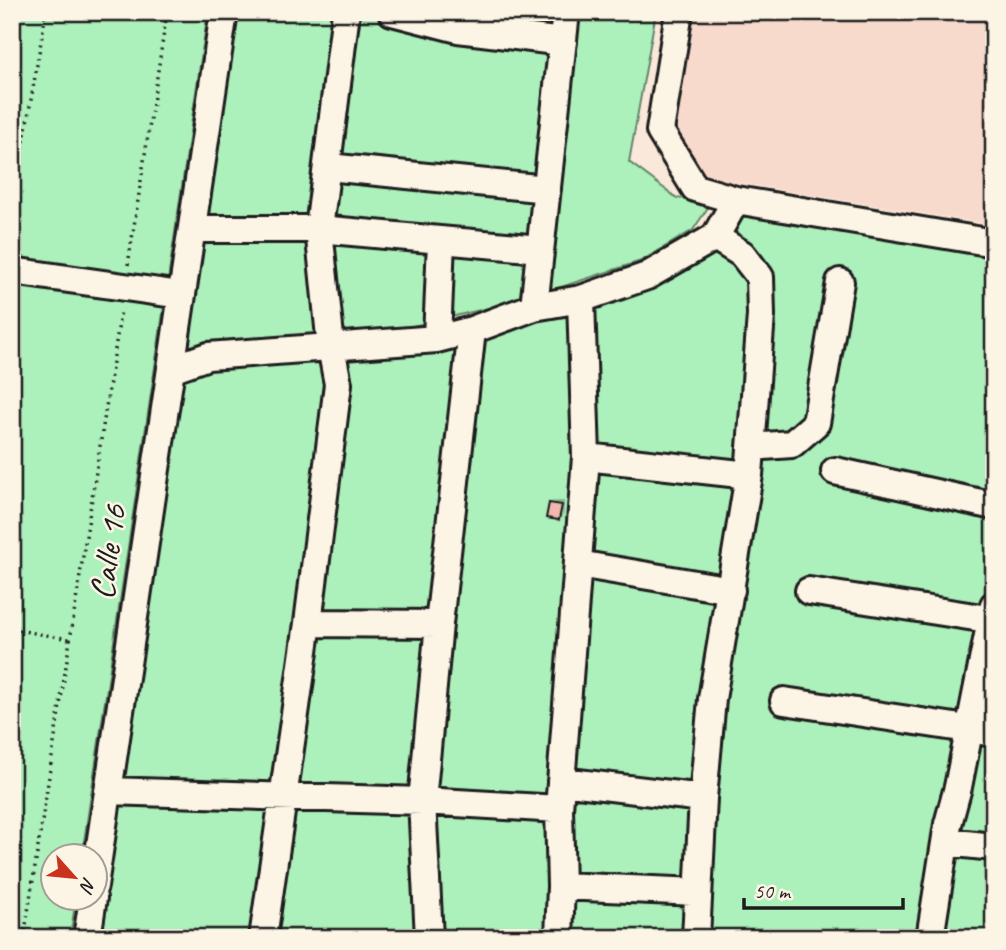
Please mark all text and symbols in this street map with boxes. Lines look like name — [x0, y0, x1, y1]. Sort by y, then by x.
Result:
street label: Calle 16 — [79, 501, 137, 602]
north arrow — [38, 842, 108, 912]
scale bar — [744, 866, 903, 910]
text: N — [73, 874, 102, 898]
text: 50 m — [754, 878, 792, 904]

